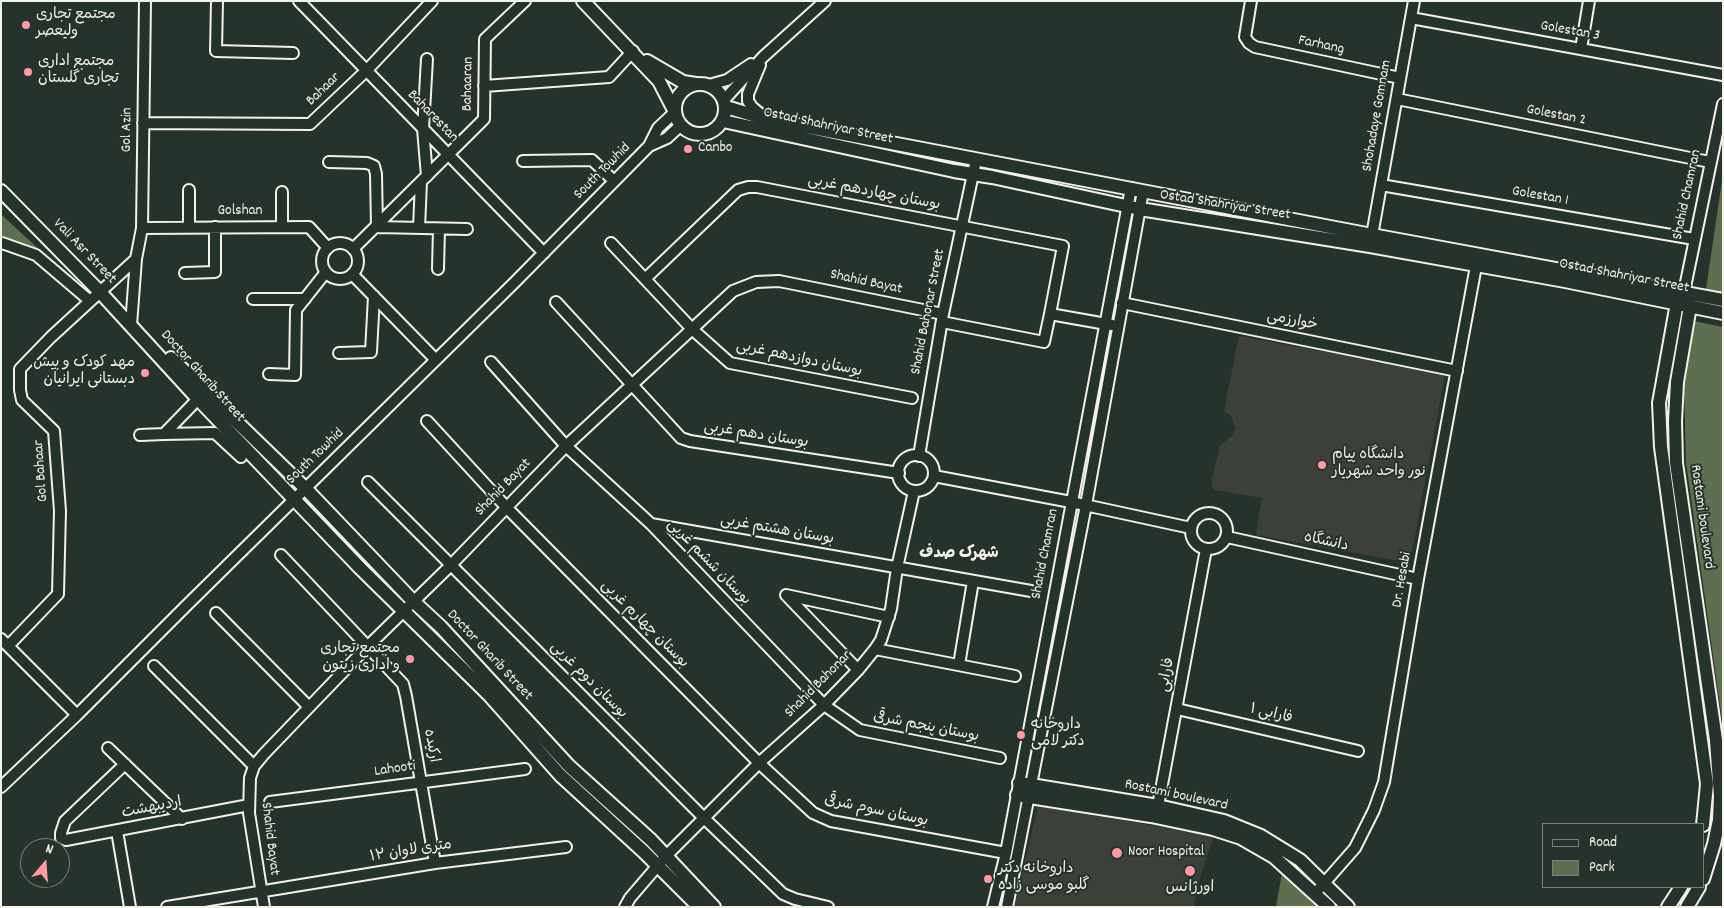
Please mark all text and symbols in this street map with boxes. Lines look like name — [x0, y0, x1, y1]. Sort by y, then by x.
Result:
place label: مجتمع تجاری ولیعصر — [36, 7, 116, 42]
street label: Golestan 3 — [1539, 18, 1601, 46]
marker: مجتمع تجاری ولیعصر — [20, 19, 32, 31]
street label: Farhang — [1296, 32, 1346, 60]
place label: مجتمع اداری تجاری گلستان — [38, 54, 119, 89]
street label: Bahaaran — [460, 57, 478, 111]
street label: Shohadaye Gomnam — [1359, 59, 1397, 173]
marker: مجتمع اداری تجاری گلستان — [22, 66, 34, 78]
street label: Bahaar — [303, 69, 345, 111]
street label: Baharestan — [403, 87, 461, 147]
street label: Golestan 2 — [1525, 101, 1587, 131]
street label: Ostad Shahriyar Street — [761, 104, 895, 150]
street label: Gol Azin — [119, 107, 137, 153]
street label: South Towhid — [571, 140, 635, 204]
place label: Canbo — [698, 140, 733, 158]
marker: Canbo — [682, 143, 694, 155]
street label: Shahid Chamran — [1670, 148, 1706, 242]
street label: بوستان چهاردهم غربی — [806, 172, 942, 216]
street label: Golestan 1 — [1510, 183, 1570, 211]
street label: Ostad Shahriyar Street — [1158, 187, 1292, 225]
street label: Golshan — [218, 203, 262, 221]
street label: Vali Asr Street — [48, 216, 120, 288]
street label: Shahid Bahonar Street — [908, 248, 950, 376]
street label: Ostad Shahriyar Street — [1557, 256, 1691, 298]
street label: Shahid Bayat — [828, 267, 904, 299]
street label: خوارزمی — [1265, 308, 1319, 336]
street label: Doctor Gharib Street — [156, 327, 248, 427]
street label: بوستان دوازدهم غربی — [734, 338, 864, 382]
place label: مهد کودک و پیش دبستانی ایرانیان — [33, 355, 135, 390]
marker: مهد کودک و پیش دبستانی ایرانیان — [139, 367, 151, 379]
street label: بوستان دهم غربی — [702, 419, 810, 453]
street label: South Towhid — [283, 425, 349, 489]
street label: Gol Bahaar — [31, 439, 53, 503]
place label: دانشگاه پیام نور واحد شهریار — [1332, 447, 1426, 482]
street label: Shahid Bayat — [472, 455, 536, 521]
marker: دانشگاه پیام نور واحد شهریار — [1316, 459, 1328, 471]
street label: Rostami boulevard — [1685, 464, 1717, 570]
street label: Shahid Chamran — [1028, 507, 1064, 601]
street label: بوستان هشتم غربی — [719, 512, 835, 550]
street label: بوستان ششم غربی — [662, 516, 754, 610]
street label: دانشگاه — [1302, 530, 1350, 556]
district label: شهرک صدف — [919, 545, 999, 565]
street label: Dr. Hesabi — [1389, 551, 1417, 609]
street label: بوستان چهارم غربی — [596, 577, 692, 673]
street label: Doctor Gharib Street — [442, 607, 536, 705]
street label: بوستان دوم غربی — [546, 639, 630, 723]
place label: مجتمع تجاری و اداری زیتون — [320, 641, 400, 676]
street label: Shahid Bahonar — [782, 648, 856, 722]
marker: مجتمع تجاری و اداری زیتون — [404, 653, 416, 665]
street label: فارابی — [1156, 656, 1180, 694]
street label: فارابی ۱ — [1248, 701, 1294, 729]
street label: بوستان پنجم شرقی — [872, 709, 980, 747]
place label: داروخانه دکتر لامی — [1031, 717, 1085, 752]
street label: ارکیده — [418, 728, 442, 764]
marker: داروخانه دکتر لامی — [1015, 729, 1027, 741]
street label: Lahooti — [373, 758, 417, 782]
street label: Rostami boulevard — [1123, 776, 1229, 816]
street label: بوستان سوم شرقی — [822, 792, 930, 832]
street label: اردیبهشت — [120, 794, 184, 824]
street label: Shahid Bayat — [256, 801, 282, 877]
legend — [1542, 823, 1704, 888]
text: Road — [1589, 832, 1617, 854]
street label: ۱۲ متری لاوان — [369, 837, 453, 867]
north arrow — [20, 838, 70, 888]
text: N — [43, 839, 56, 860]
place label: Noor Hospital — [1128, 844, 1204, 862]
marker: Noor Hospital — [1110, 846, 1124, 860]
text: Park — [1589, 857, 1615, 879]
place label: داروخانه دکتر گلبو موسی زاده — [998, 861, 1089, 896]
marker: اورژانس — [1183, 864, 1197, 878]
marker: داروخانه دکتر گلبو موسی زاده — [982, 873, 994, 885]
place label: اورژانس — [1166, 880, 1214, 898]

